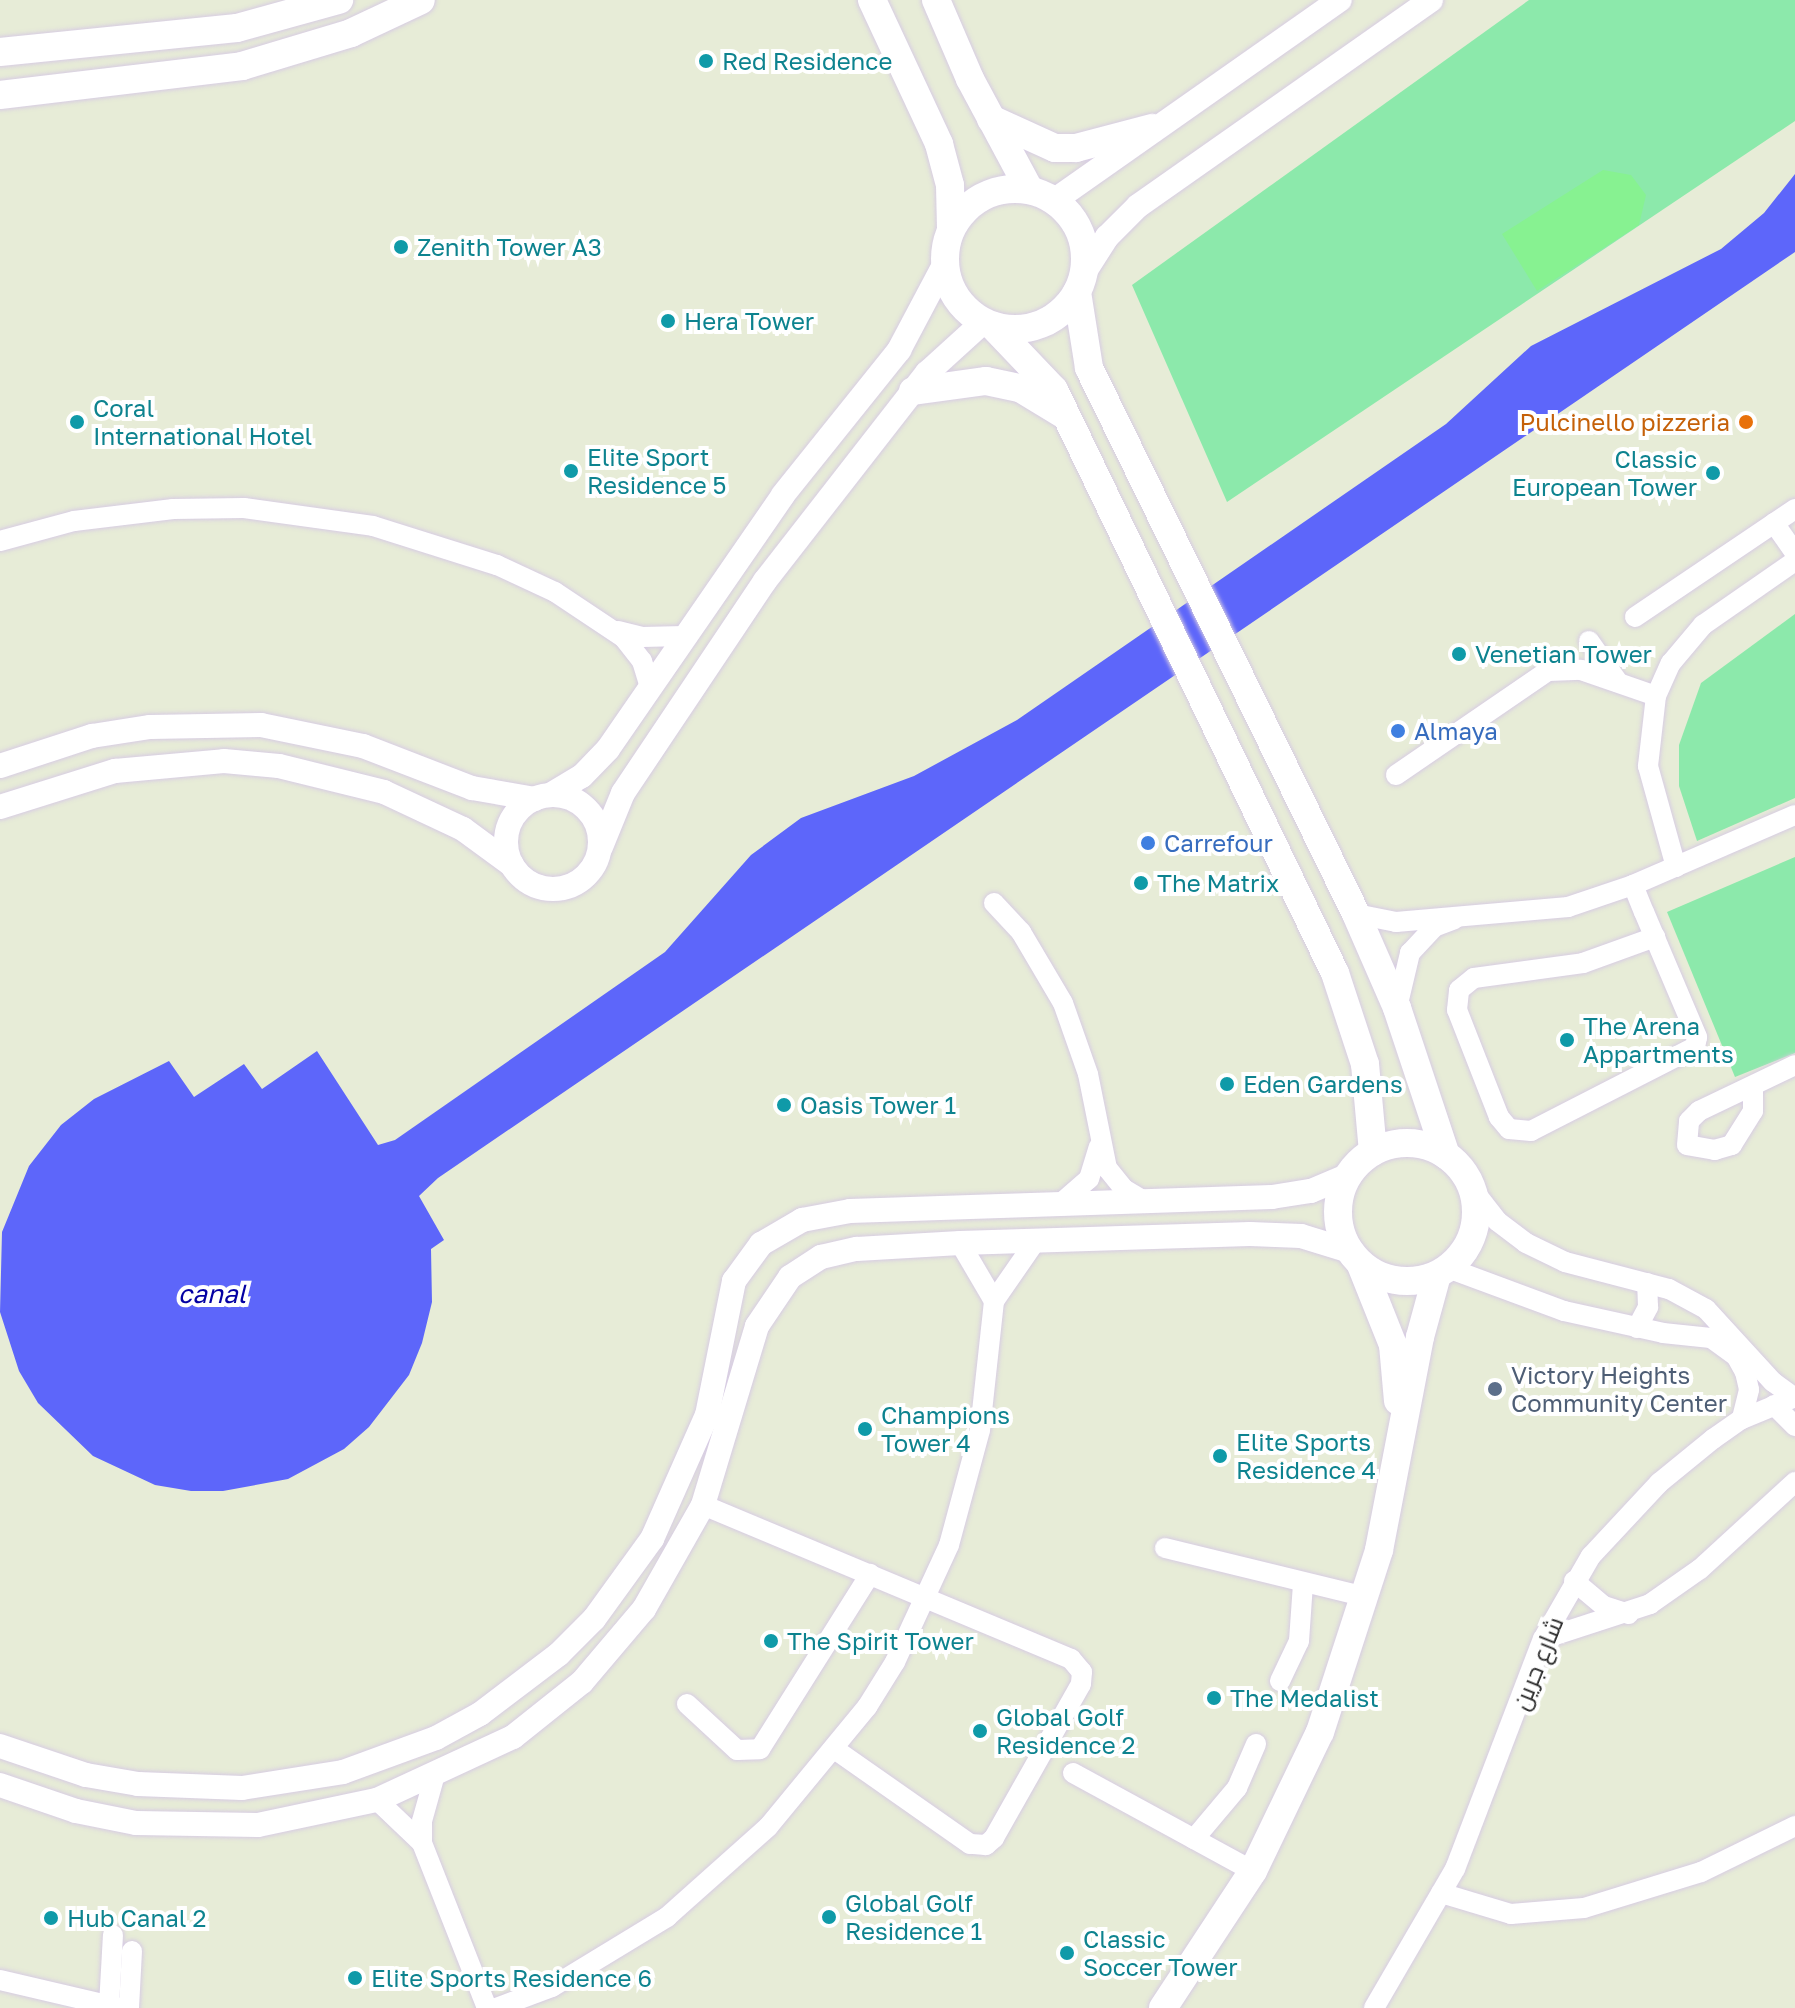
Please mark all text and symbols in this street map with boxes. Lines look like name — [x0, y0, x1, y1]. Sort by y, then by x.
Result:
place label: Red Residence — [722, 47, 892, 75]
marker: Red Residence — [697, 52, 715, 70]
place label: Zenith Tower A3 — [417, 233, 602, 261]
marker: Zenith Tower A3 — [392, 238, 410, 256]
place label: Hera Tower — [684, 307, 814, 335]
marker: Hera Tower — [659, 312, 677, 330]
place label: Coral International Hotel — [93, 394, 312, 450]
place label: Pulcinello pizzeria — [1519, 408, 1730, 436]
marker: Coral International Hotel — [68, 413, 86, 431]
marker: Pulcinello pizzeria — [1737, 413, 1755, 431]
place label: Elite Sport Residence 5 — [587, 443, 727, 499]
place label: Classic European Tower — [1512, 445, 1697, 501]
marker: Elite Sport Residence 5 — [562, 462, 580, 480]
marker: Classic European Tower — [1704, 464, 1722, 482]
place label: Venetian Tower — [1475, 640, 1652, 668]
marker: Venetian Tower — [1450, 645, 1468, 663]
place label: Almaya — [1414, 717, 1498, 745]
marker: Almaya — [1389, 722, 1407, 740]
place label: Carrefour — [1164, 829, 1273, 857]
marker: Carrefour — [1139, 834, 1157, 852]
place label: The Matrix — [1157, 869, 1279, 897]
marker: The Matrix — [1132, 874, 1150, 892]
place label: The Arena Appartments — [1583, 1012, 1734, 1068]
marker: The Arena Appartments — [1558, 1031, 1576, 1049]
place label: Eden Gardens — [1243, 1070, 1403, 1098]
marker: Eden Gardens — [1218, 1075, 1236, 1093]
place label: Oasis Tower 1 — [800, 1091, 956, 1119]
marker: Oasis Tower 1 — [775, 1096, 793, 1114]
water label: canal — [178, 1278, 246, 1310]
place label: Victory Heights Community Center — [1511, 1361, 1727, 1417]
marker: Victory Heights Community Center — [1486, 1380, 1504, 1398]
place label: Champions Tower 4 — [881, 1401, 1010, 1457]
marker: Champions Tower 4 — [856, 1420, 874, 1438]
place label: Elite Sports Residence 4 — [1236, 1428, 1376, 1484]
marker: Elite Sports Residence 4 — [1211, 1447, 1229, 1465]
street label: شارع جرين — [1505, 1612, 1569, 1714]
place label: The Spirit Tower — [787, 1627, 974, 1655]
marker: The Spirit Tower — [762, 1632, 780, 1650]
place label: The Medalist — [1230, 1684, 1379, 1712]
marker: The Medalist — [1205, 1689, 1223, 1707]
place label: Global Golf Residence 2 — [996, 1703, 1136, 1759]
marker: Global Golf Residence 2 — [971, 1722, 989, 1740]
place label: Global Golf Residence 1 — [845, 1889, 982, 1945]
place label: Hub Canal 2 — [67, 1904, 206, 1932]
marker: Global Golf Residence 1 — [820, 1908, 838, 1926]
marker: Hub Canal 2 — [42, 1909, 60, 1927]
place label: Classic Soccer Tower — [1083, 1925, 1238, 1981]
marker: Classic Soccer Tower — [1058, 1944, 1076, 1962]
place label: Elite Sports Residence 6 — [371, 1964, 652, 1992]
marker: Elite Sports Residence 6 — [346, 1969, 364, 1987]

